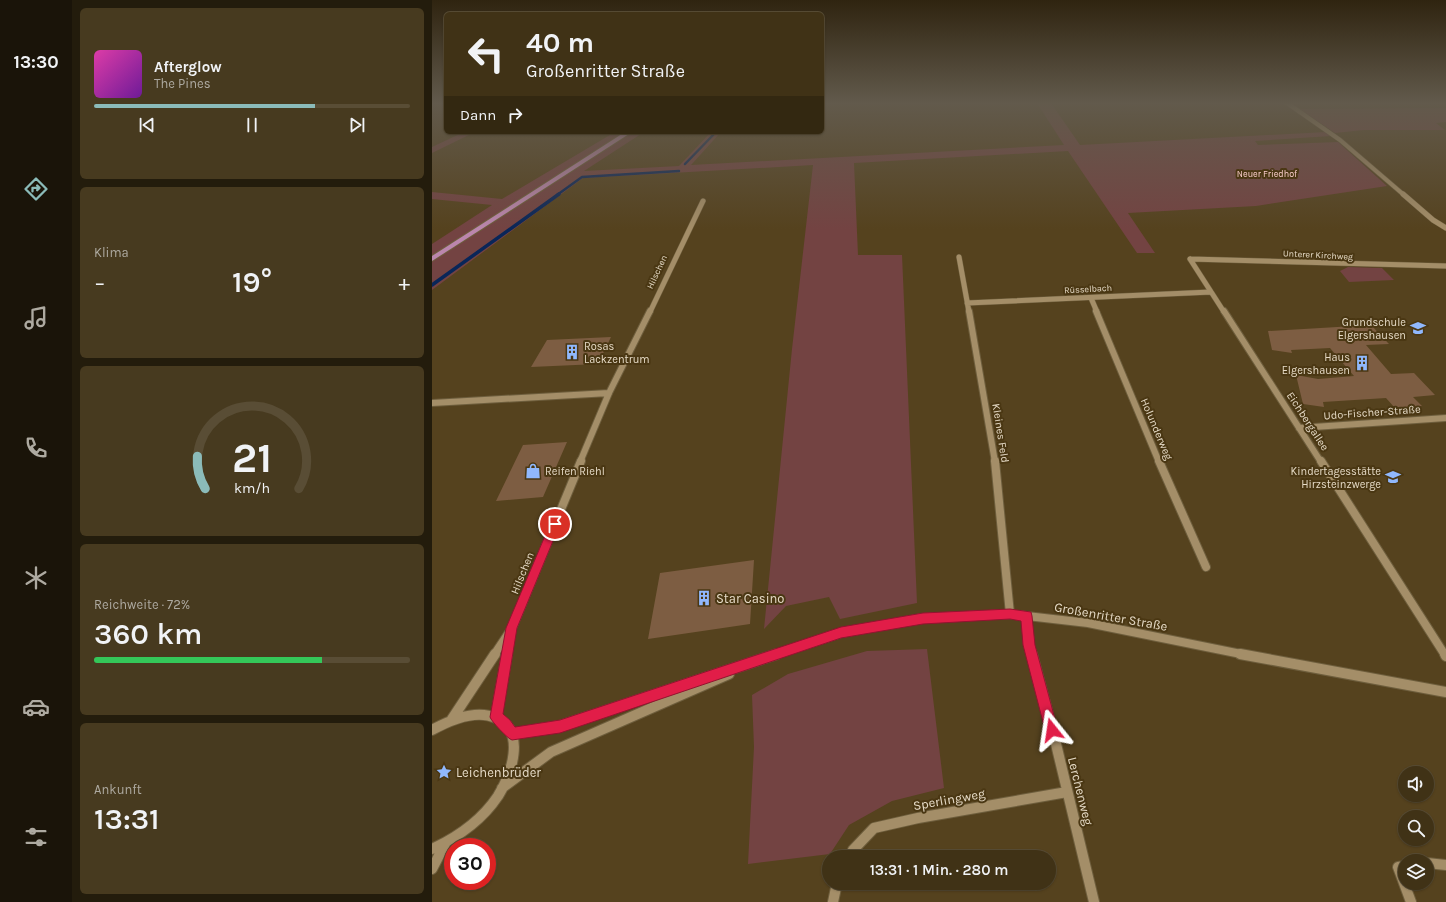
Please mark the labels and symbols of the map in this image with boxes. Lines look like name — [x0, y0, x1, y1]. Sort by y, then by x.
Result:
park label: Neuer Friedhof — [1237, 169, 1298, 179]
street label: Unterer Kirchweg — [1283, 248, 1353, 262]
street label: Hilschen — [645, 254, 669, 290]
street label: Rüsselbach — [1064, 283, 1112, 295]
place label: Grundschule Elgershausen — [1338, 316, 1406, 342]
school or university icon: Grundschule Elgershausen — [1409, 319, 1427, 337]
place label: Rosas Lackzentrum — [584, 340, 650, 366]
building icon: Rosas Lackzentrum — [563, 343, 581, 361]
place label: Haus Elgershausen — [1282, 351, 1350, 377]
building icon: Haus Elgershausen — [1353, 354, 1371, 372]
street label: Eichbergallee — [1284, 389, 1332, 453]
street label: Holunderweg — [1138, 396, 1176, 463]
street label: Kleines Feld — [989, 402, 1012, 464]
street label: Udo-Fischer-Straße — [1323, 403, 1421, 422]
shop icon: Reifen Riehl — [524, 462, 542, 480]
place label: Reifen Riehl — [545, 465, 605, 478]
place label: Kindertagesstätte Hirzsteinzwerge — [1291, 465, 1381, 491]
school or university icon: Kindertagesstätte Hirzsteinzwerge — [1384, 468, 1402, 486]
pin — [538, 507, 572, 541]
street label: Hilschen — [508, 550, 537, 596]
building icon: Star Casino — [695, 589, 713, 607]
place label: Star Casino — [716, 591, 784, 606]
street label: Großenritter Straße — [1053, 599, 1169, 634]
position arrow — [1031, 709, 1073, 751]
street label: Lerchenweg — [1065, 755, 1096, 828]
place icon: Leichenbrüder — [435, 763, 453, 781]
place label: Leichenbrüder — [456, 765, 541, 780]
street label: Sperlingweg — [912, 786, 987, 813]
speed limit sign: 30 — [444, 838, 496, 890]

